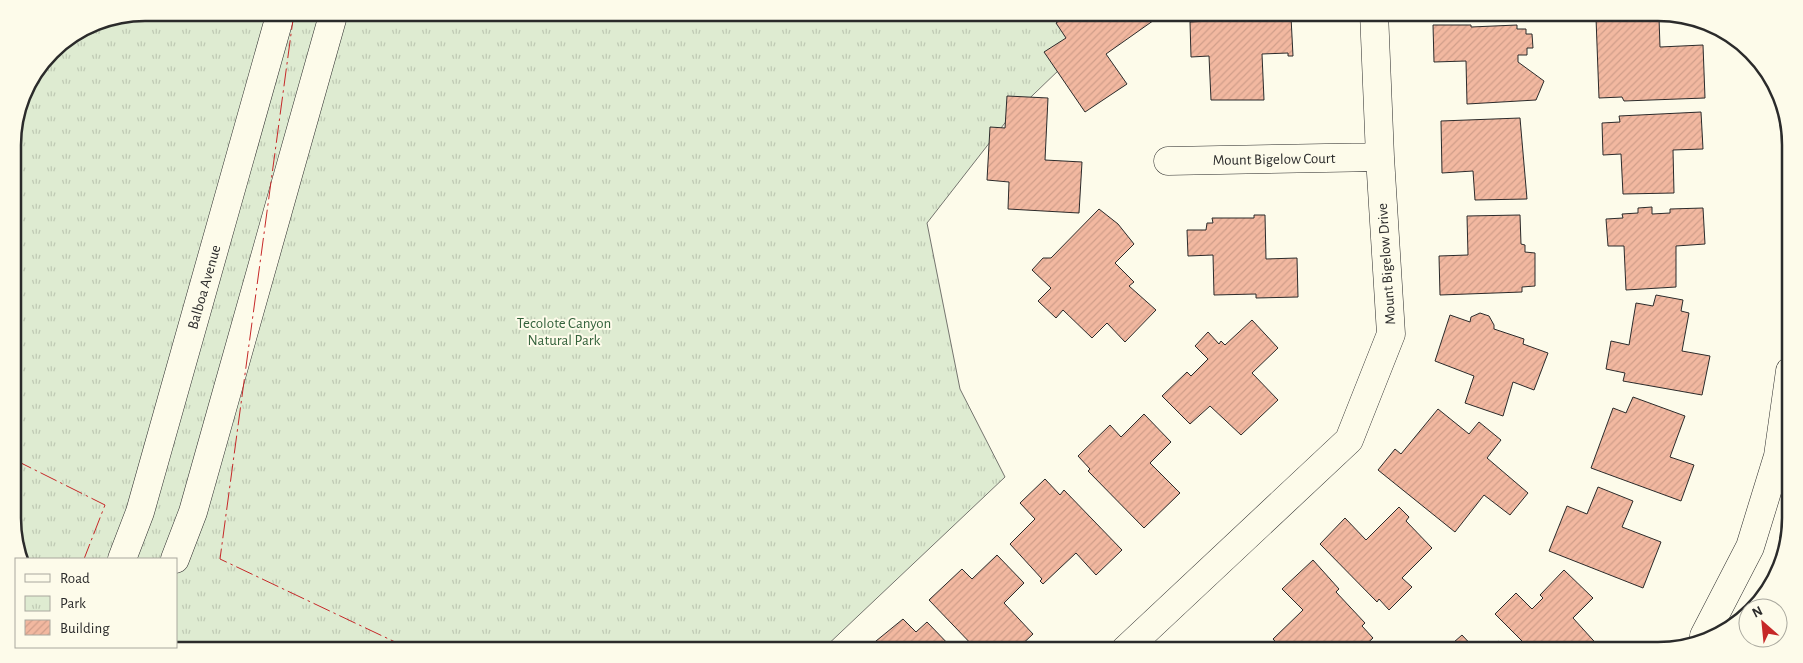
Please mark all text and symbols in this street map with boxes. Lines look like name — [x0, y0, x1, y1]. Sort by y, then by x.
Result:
street label: Mount Bigelow Court — [1213, 151, 1336, 168]
street label: Mount Bigelow Drive — [1375, 203, 1398, 325]
street label: Balboa Avenue — [185, 243, 224, 331]
park label: Tecolote Canyon Natural Park — [517, 316, 611, 348]
legend — [15, 558, 178, 648]
text: Road — [60, 571, 90, 586]
text: Park — [60, 596, 86, 611]
north arrow — [1738, 598, 1788, 648]
text: N — [1750, 604, 1765, 621]
text: Building — [60, 621, 110, 636]

